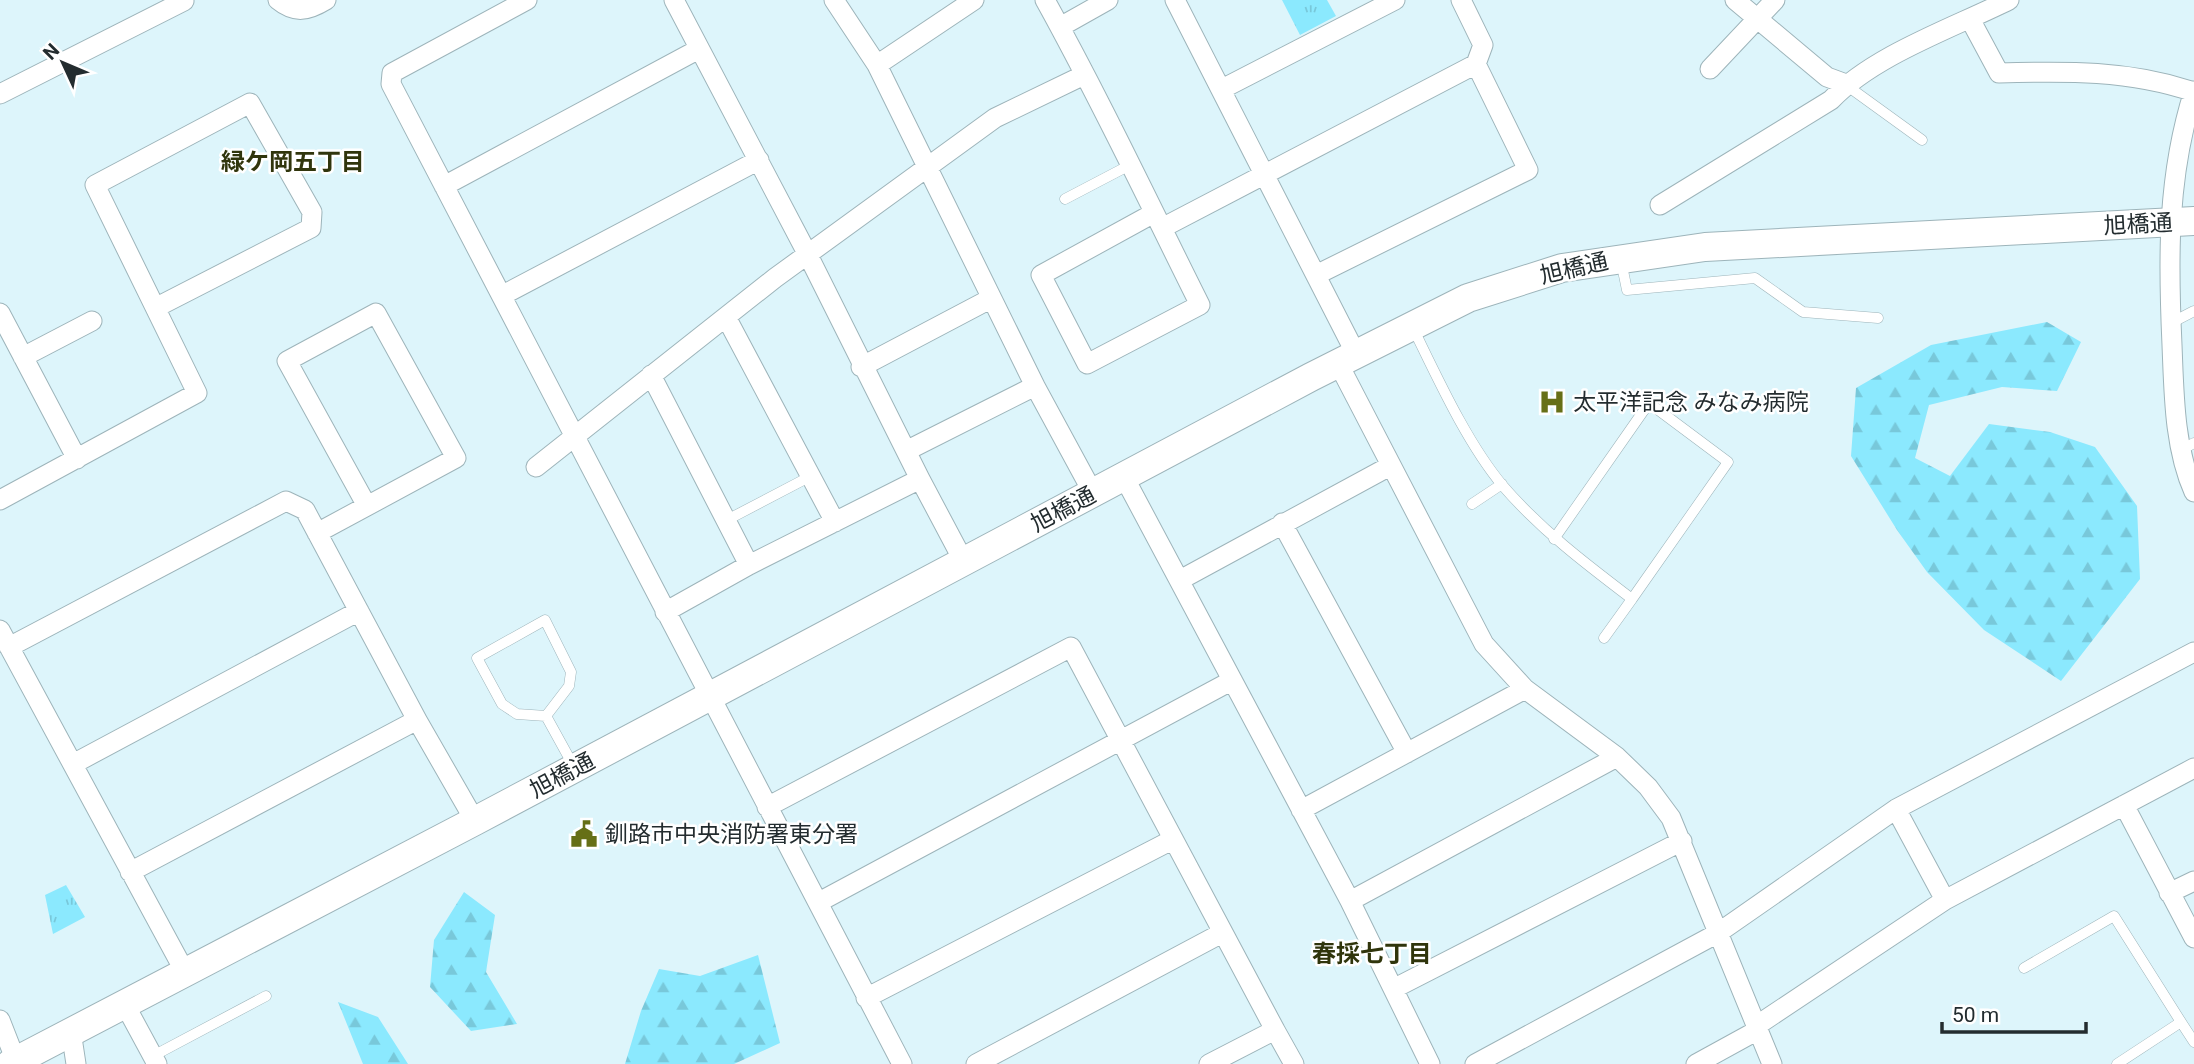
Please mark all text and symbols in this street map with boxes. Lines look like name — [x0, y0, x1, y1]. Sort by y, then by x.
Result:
north arrow — [28, 28, 98, 98]
text: N — [38, 39, 64, 64]
district label: 緑ケ岡五丁目 — [221, 148, 365, 176]
street label: 旭橋通 — [2103, 209, 2173, 240]
street label: 旭橋通 — [1537, 248, 1611, 289]
hospital icon: 太平洋記念 みなみ病院 — [1537, 387, 1567, 417]
place label: 太平洋記念 みなみ病院 — [1573, 389, 1809, 416]
street label: 旭橋通 — [1026, 481, 1100, 538]
street label: 旭橋通 — [525, 747, 599, 804]
public building icon: 釧路市中央消防署東分署 — [569, 819, 599, 849]
place label: 釧路市中央消防署東分署 — [605, 821, 858, 848]
district label: 春採七丁目 — [1312, 940, 1432, 968]
scale bar — [1942, 990, 2086, 1034]
text: 50 m — [1952, 1003, 1999, 1027]

